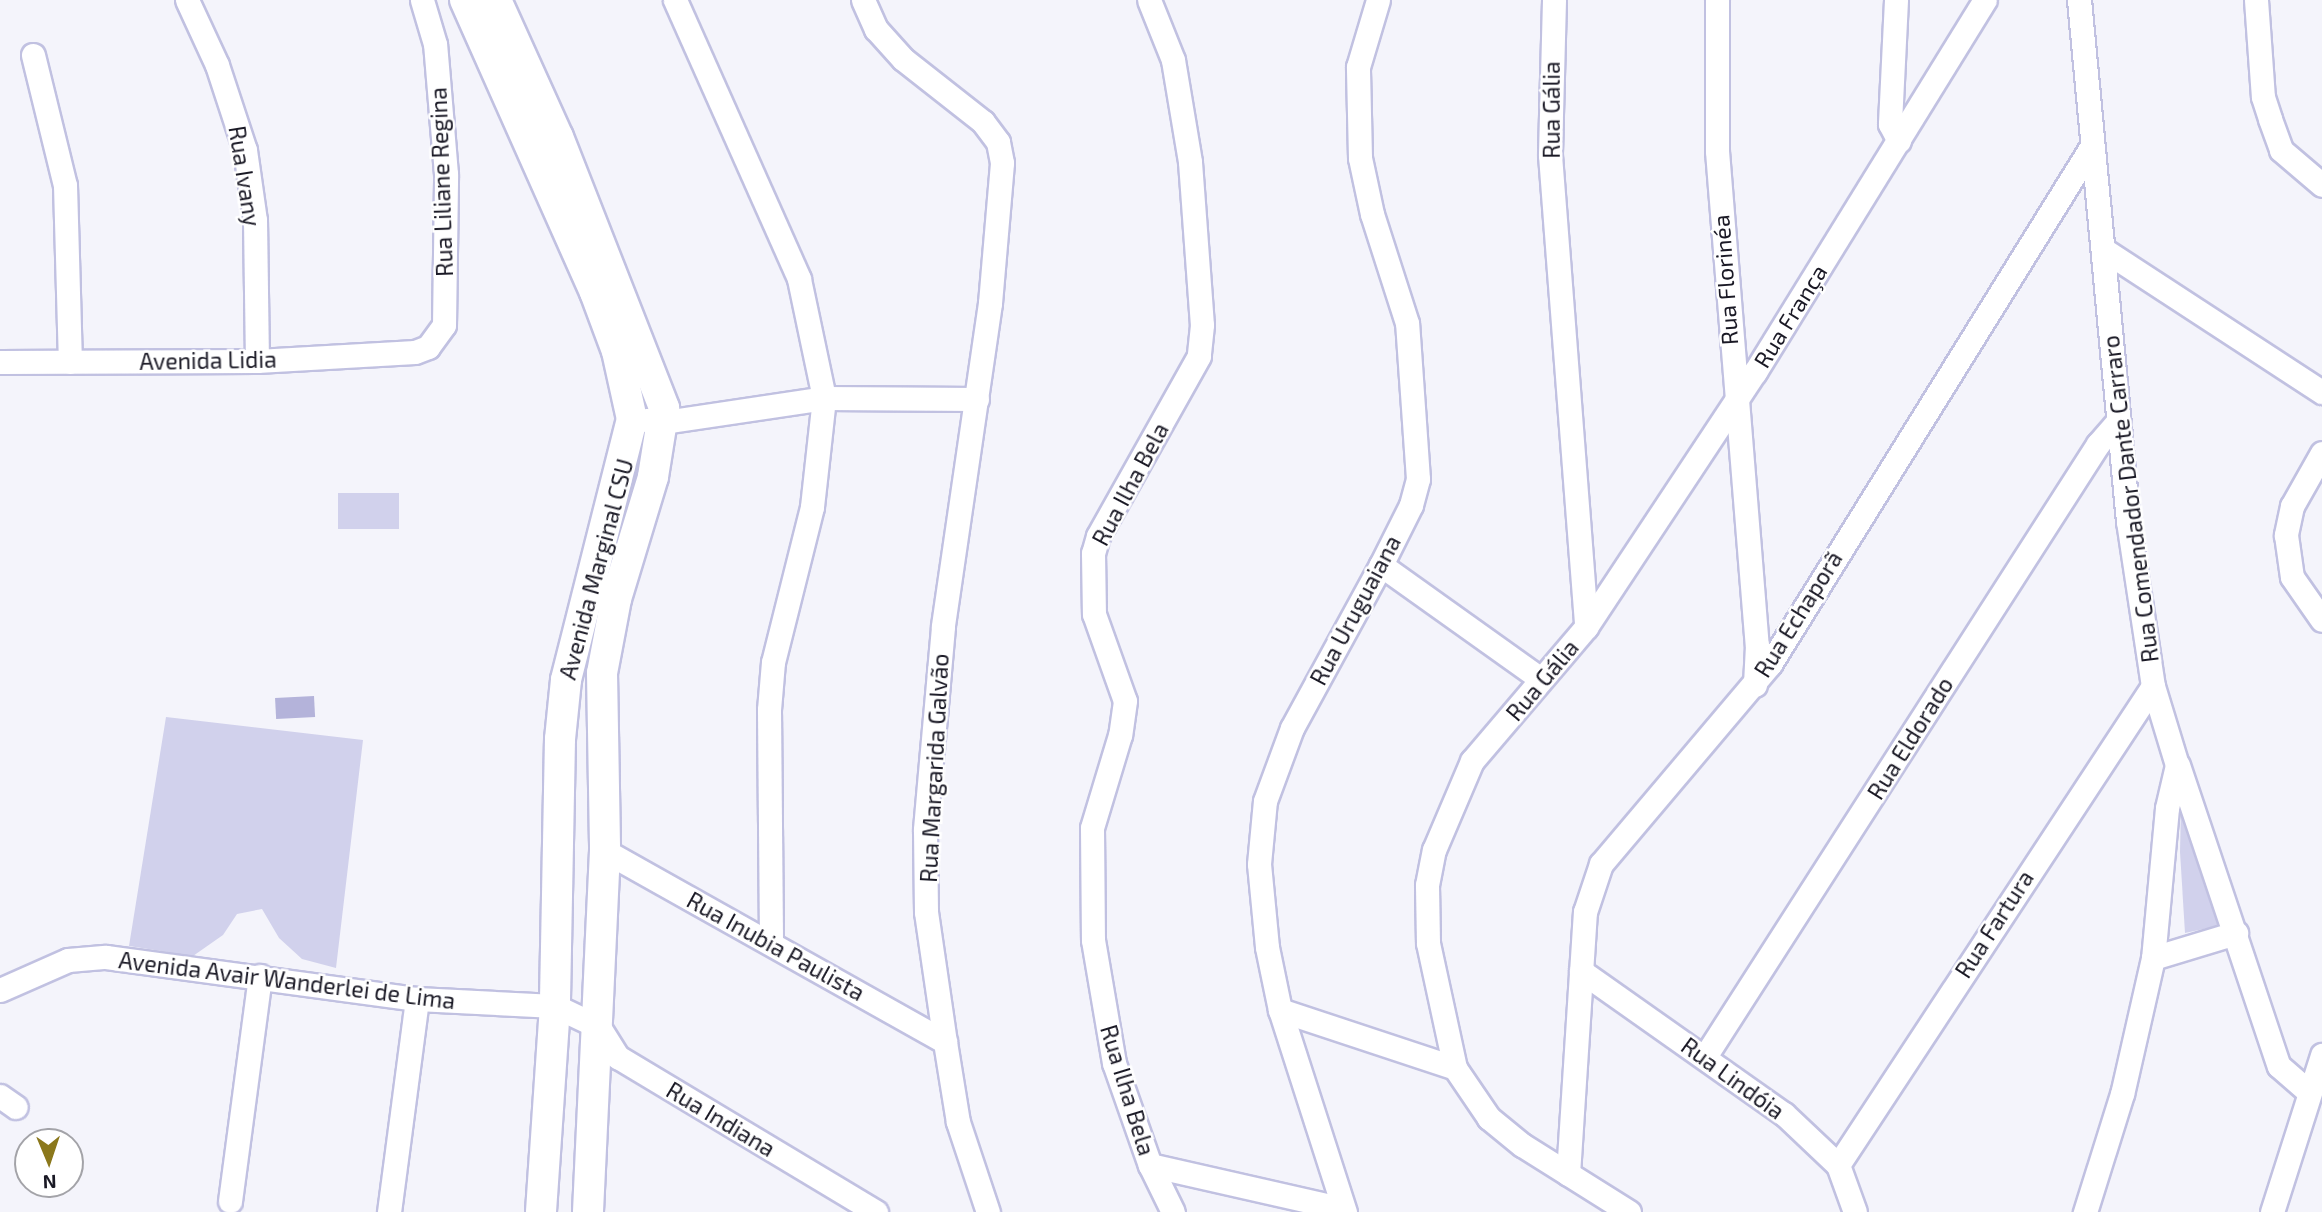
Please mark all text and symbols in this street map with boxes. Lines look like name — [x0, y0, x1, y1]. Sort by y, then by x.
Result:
street label: Rua Gália — [1537, 61, 1565, 159]
street label: Rua Liliane Regina — [424, 87, 458, 277]
street label: Rua Ivany — [223, 124, 267, 228]
street label: Rua Florinéa — [1707, 214, 1743, 346]
street label: Rua França — [1748, 259, 1832, 373]
street label: Rua Comendador Dante Carraro — [2096, 334, 2164, 664]
street label: Avenida Lidia — [139, 345, 277, 375]
street label: Rua Ilha Bela — [1086, 418, 1174, 550]
street label: Avenida Marginal CSU — [553, 455, 639, 683]
street label: Rua Uruguaiana — [1304, 530, 1406, 690]
street label: Rua Echaporã — [1748, 546, 1848, 682]
street label: Rua Gália — [1500, 634, 1584, 726]
street label: Rua Margarida Galvão — [914, 653, 954, 883]
street label: Rua Eldorado — [1861, 672, 1959, 804]
street label: Rua Fartura — [1949, 865, 2039, 983]
street label: Rua Inubia Paulista — [682, 886, 870, 1006]
street label: Avenida Avair Wanderlei de Lima — [117, 946, 457, 1014]
street label: Rua Ilha Bela — [1095, 1021, 1161, 1159]
street label: Rua Lindóia — [1676, 1031, 1790, 1125]
street label: Rua Indiana — [662, 1076, 780, 1162]
north arrow — [14, 1128, 84, 1198]
text: N — [42, 1171, 57, 1194]

